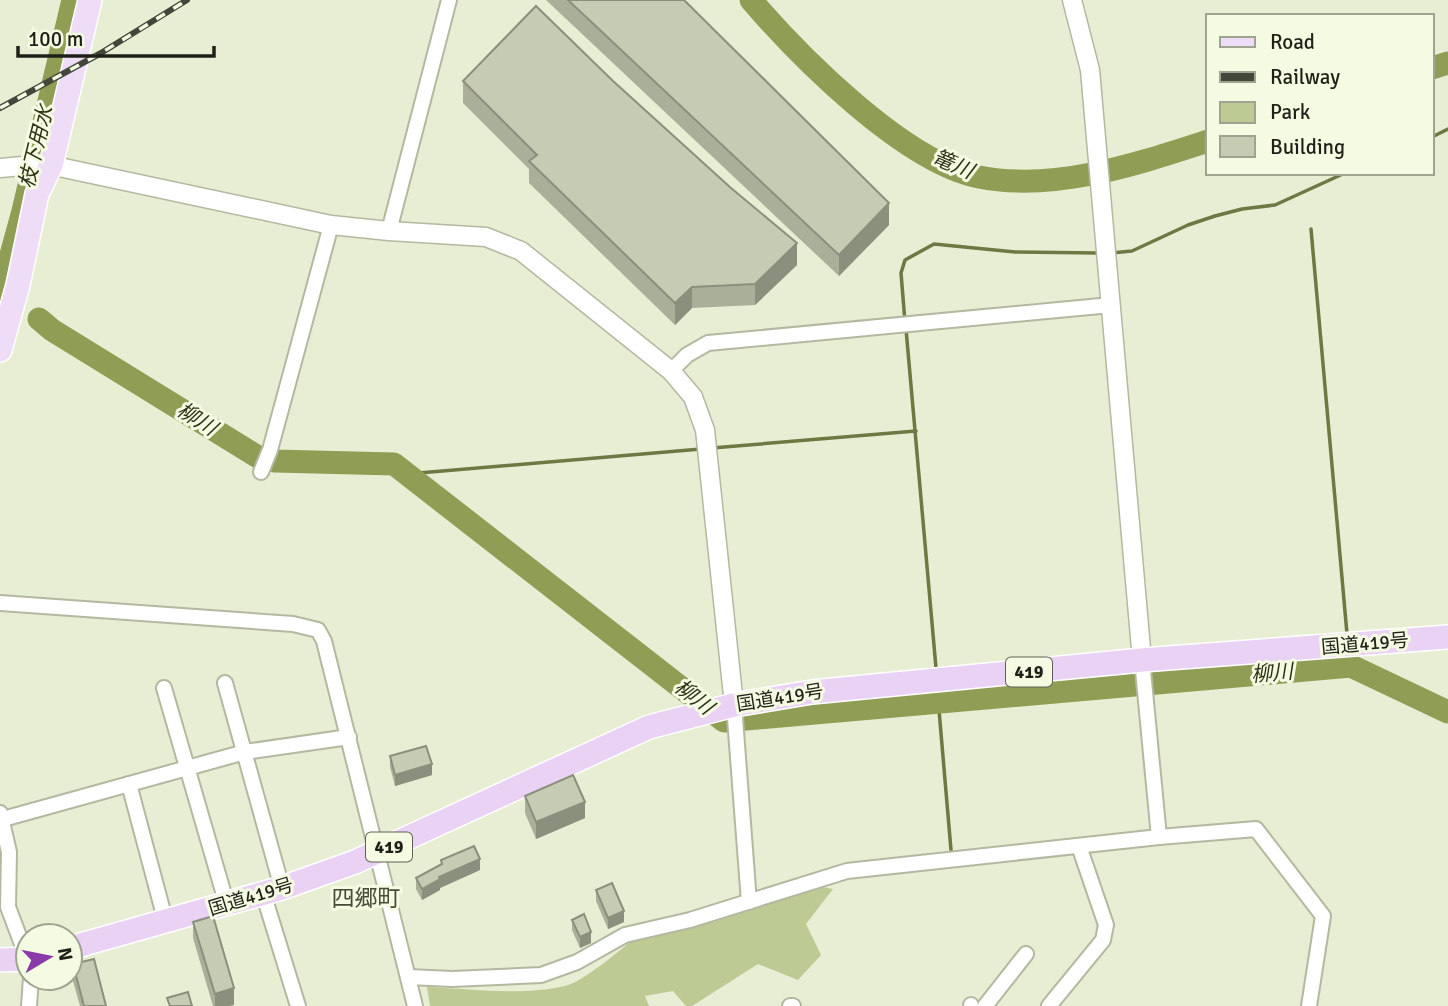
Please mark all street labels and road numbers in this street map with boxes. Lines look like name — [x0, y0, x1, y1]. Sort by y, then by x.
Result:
street label: 国道419号 — [1320, 628, 1410, 660]
road number: 419 — [1006, 658, 1052, 686]
street label: 国道419号 — [735, 679, 825, 717]
road number: 419 — [366, 832, 412, 862]
street label: 国道419号 — [206, 873, 296, 921]

